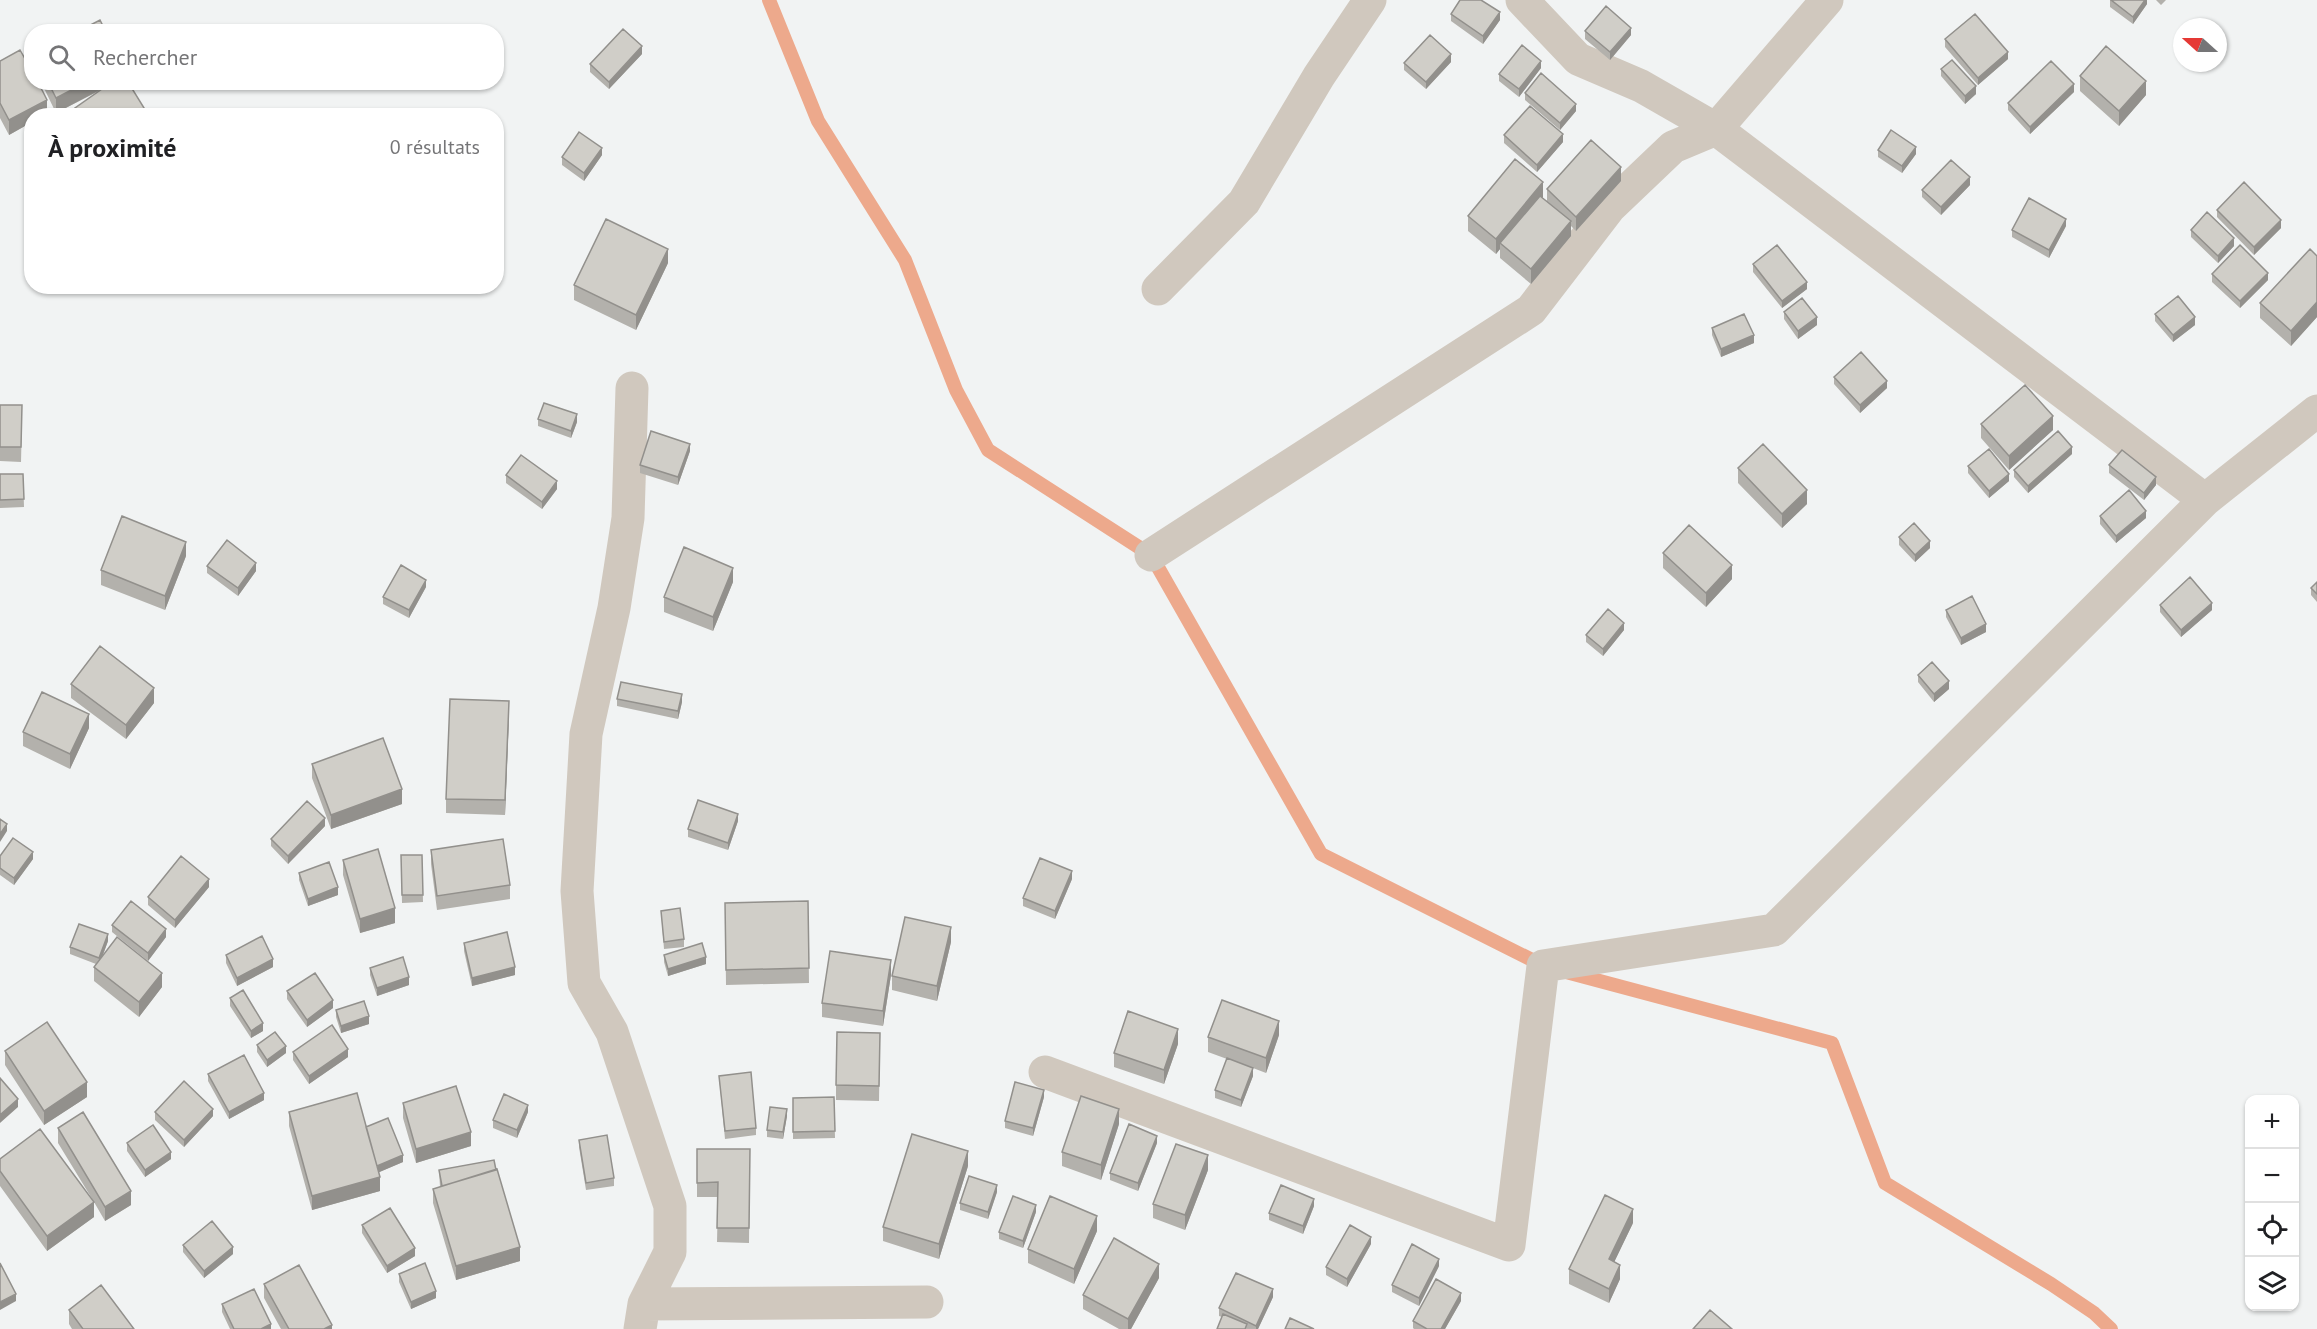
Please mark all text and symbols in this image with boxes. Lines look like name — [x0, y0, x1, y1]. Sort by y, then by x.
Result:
north arrow — [2173, 18, 2227, 72]
search box — [24, 24, 504, 90]
icon: search — [45, 41, 78, 74]
text: Rechercher — [93, 43, 197, 71]
text: À proximité — [48, 131, 176, 164]
text: 0 résultats — [390, 134, 480, 160]
map controls — [2245, 1095, 2299, 1311]
button: + — [2245, 1095, 2299, 1149]
button: − — [2245, 1149, 2299, 1203]
button: locate — [2245, 1203, 2299, 1257]
button: layers — [2245, 1257, 2299, 1311]

